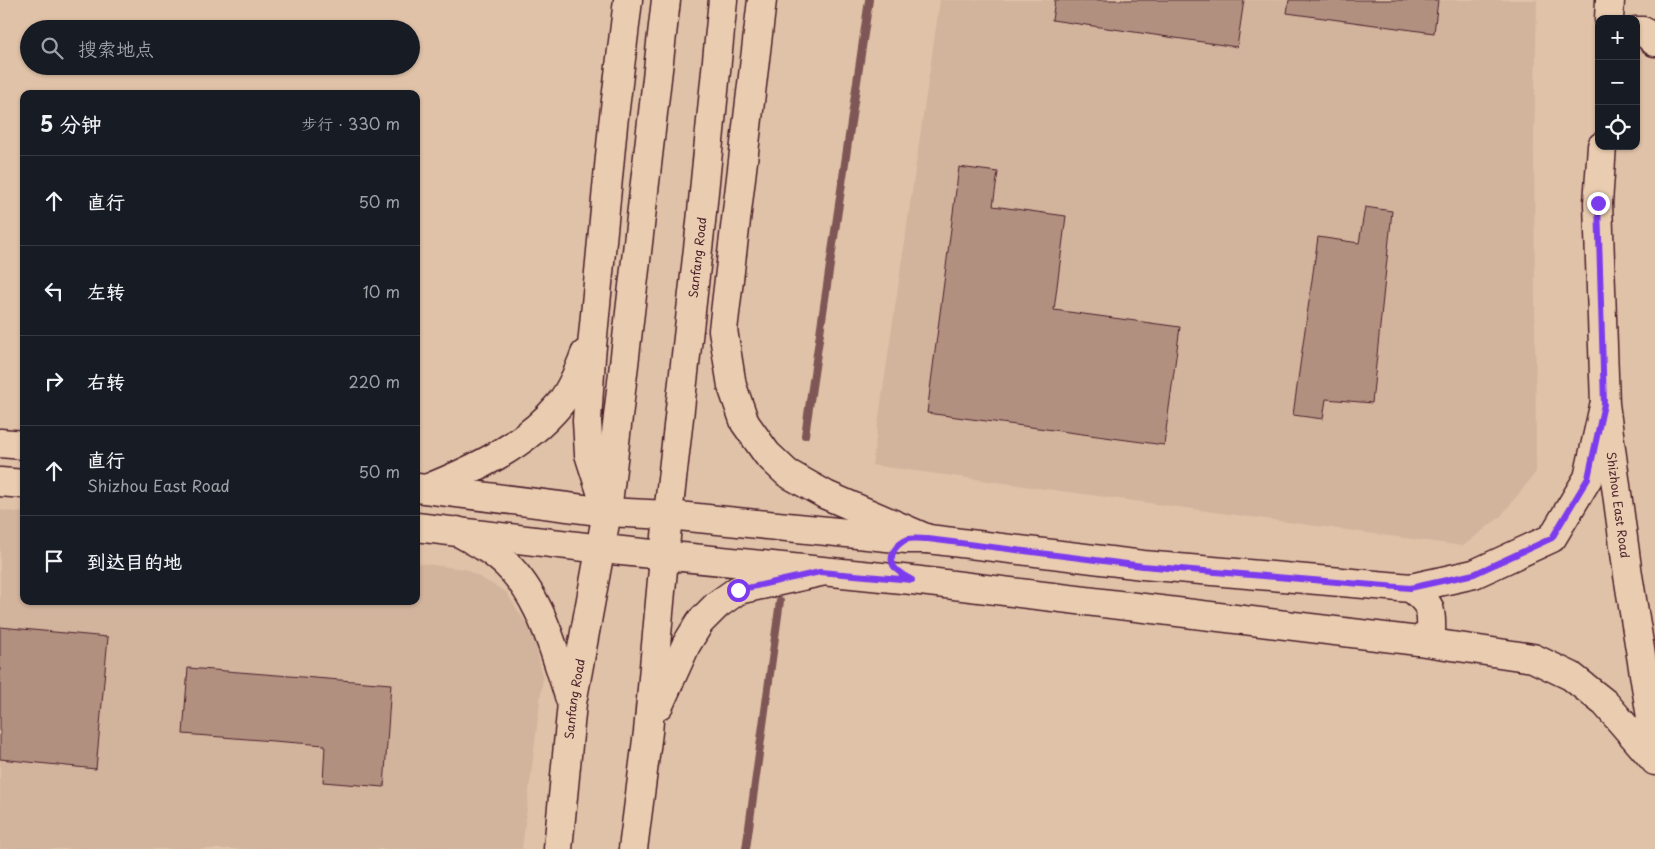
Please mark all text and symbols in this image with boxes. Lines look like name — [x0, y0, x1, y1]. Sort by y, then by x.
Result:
map controls — [1595, 15, 1640, 150]
button: + — [1595, 15, 1640, 60]
search box — [20, 20, 420, 75]
icon: search — [38, 34, 66, 62]
text: 搜索地点 — [78, 34, 154, 62]
button: − — [1595, 60, 1640, 105]
button: locate — [1595, 105, 1640, 150]
text: 5 分钟 — [40, 107, 102, 139]
text: 步行 · 330 m — [301, 111, 400, 135]
icon: ahead — [40, 187, 68, 215]
text: 直行 — [87, 187, 125, 215]
text: 50 m — [359, 189, 400, 213]
route end — [1587, 192, 1610, 215]
street label: Sanfang Road — [684, 216, 710, 299]
icon: left — [40, 277, 68, 305]
text: 左转 — [87, 277, 125, 305]
text: 10 m — [363, 279, 400, 303]
icon: right — [40, 367, 68, 395]
text: 右转 — [87, 367, 125, 395]
text: 220 m — [349, 369, 400, 393]
text: 直行 — [87, 445, 125, 473]
street label: Shizhou East Road — [1602, 450, 1635, 559]
icon: ahead — [40, 457, 68, 485]
text: 50 m — [359, 459, 400, 483]
text: Shizhou East Road — [87, 473, 230, 497]
icon: arrive — [40, 547, 68, 575]
text: 到达目的地 — [87, 547, 182, 575]
route start — [727, 579, 750, 602]
street label: Sanfang Road — [560, 657, 589, 740]

